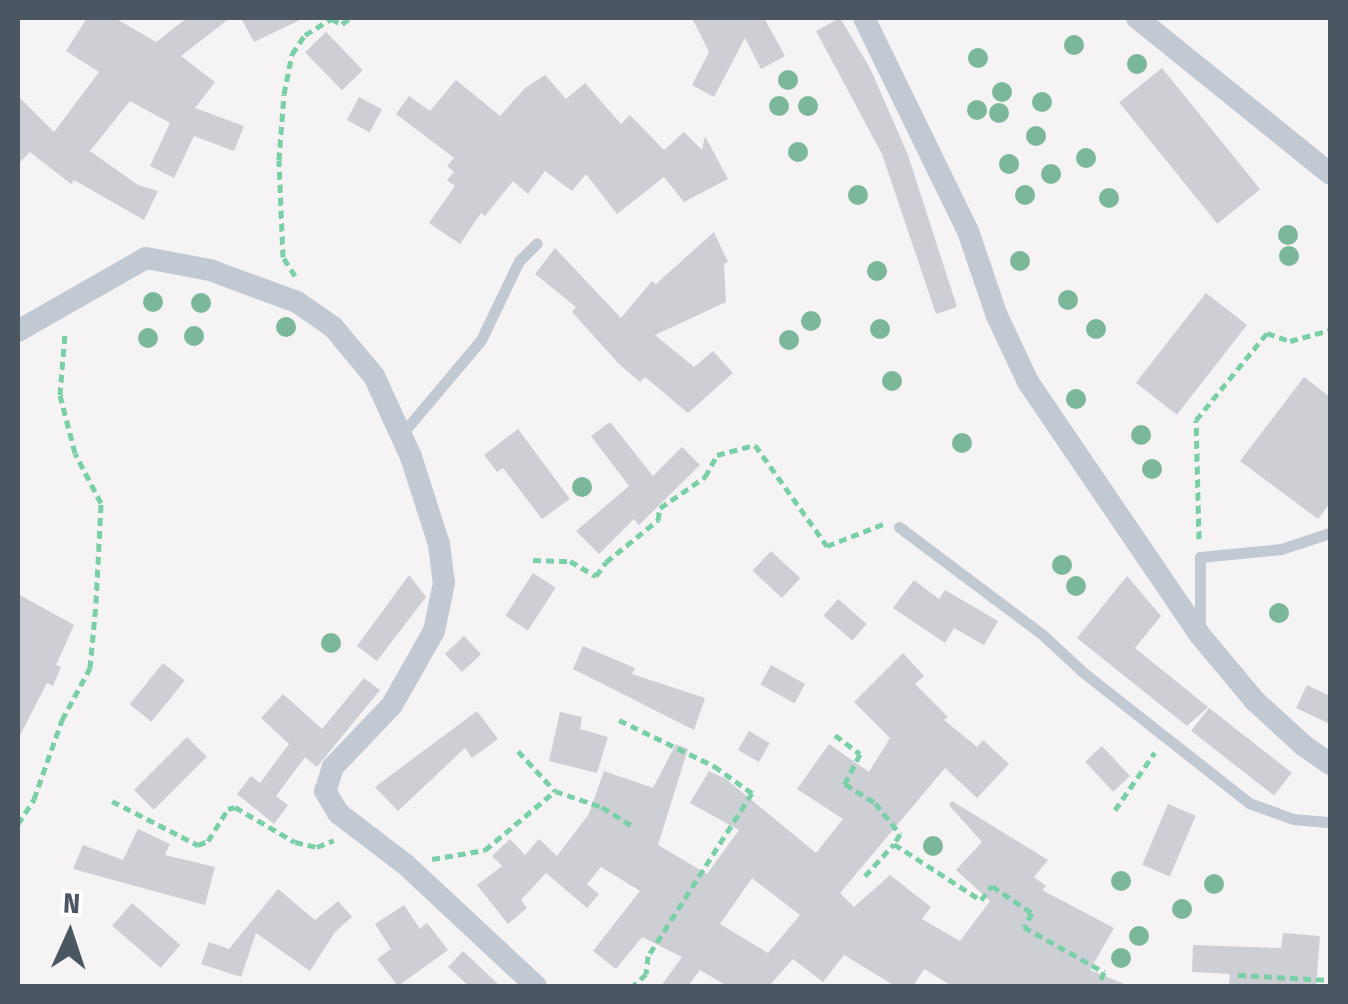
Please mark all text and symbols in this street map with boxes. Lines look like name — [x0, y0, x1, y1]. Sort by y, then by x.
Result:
north arrow — [20, 884, 120, 984]
text: N — [62, 887, 81, 920]

